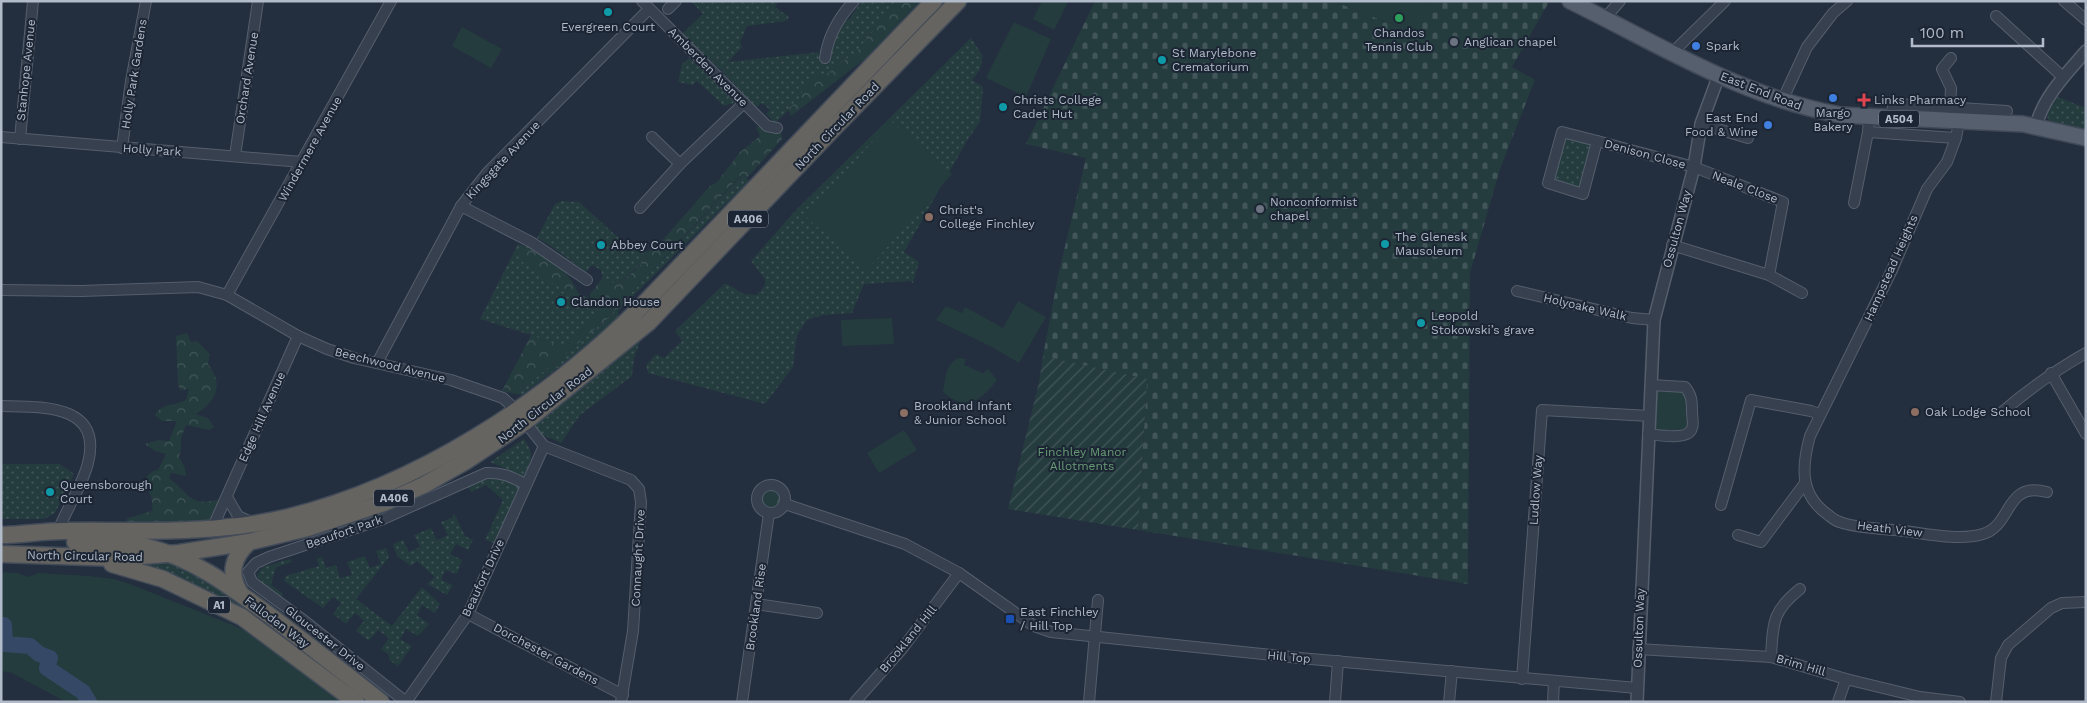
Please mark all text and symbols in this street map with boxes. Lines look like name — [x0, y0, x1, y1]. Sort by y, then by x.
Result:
marker: Evergreen Court — [602, 6, 614, 18]
marker: Chandos Tennis Club — [1393, 12, 1405, 24]
scale bar — [1912, 15, 2043, 47]
street label: Stanhope Avenue — [14, 18, 38, 121]
street label: Holly Park Gardens — [118, 18, 150, 130]
place label: Evergreen Court — [561, 20, 655, 34]
street label: Amberden Avenue — [665, 24, 751, 110]
text: 100 m — [1920, 24, 1964, 42]
place label: Chandos Tennis Club — [1365, 26, 1433, 54]
street label: Orchard Avenue — [233, 31, 261, 125]
place label: Anglican chapel — [1464, 35, 1557, 49]
marker: Anglican chapel — [1448, 36, 1460, 48]
place label: Spark — [1706, 39, 1740, 53]
marker: Spark — [1690, 40, 1702, 52]
place label: St Marylebone Crematorium — [1172, 46, 1257, 74]
marker: St Marylebone Crematorium — [1156, 54, 1168, 66]
street label: East End Road — [1718, 69, 1804, 113]
street label: North Circular Road — [792, 80, 882, 172]
marker: Margo Bakery — [1827, 92, 1839, 104]
place label: Christs College Cadet Hut — [1013, 93, 1102, 121]
place label: Links Pharmacy — [1874, 93, 1967, 107]
street label: Windermere Avenue — [275, 94, 345, 204]
marker: Links Pharmacy — [1858, 94, 1870, 106]
marker: Christs College Cadet Hut — [997, 101, 1009, 113]
place label: Margo Bakery — [1813, 106, 1853, 134]
road number: A504 — [1879, 110, 1919, 128]
place label: East End Food & Wine — [1685, 111, 1758, 139]
street label: Kingsgate Avenue — [463, 118, 543, 202]
marker: East End Food & Wine — [1762, 119, 1774, 131]
street label: Denison Close — [1603, 136, 1687, 172]
street label: Holly Park — [122, 141, 182, 159]
street label: Neale Close — [1710, 168, 1780, 206]
street label: Ossulton Way — [1660, 188, 1694, 269]
place label: Nonconformist chapel — [1270, 195, 1357, 223]
place label: Christ's College Finchley — [939, 203, 1035, 231]
marker: Nonconformist chapel — [1254, 203, 1266, 215]
road number: A406 — [728, 210, 768, 228]
marker: Christ's College Finchley — [923, 211, 935, 223]
street label: Hampstead Heights — [1861, 213, 1921, 323]
place label: The Glenesk Mausoleum — [1395, 230, 1467, 258]
place label: Abbey Court — [611, 238, 683, 252]
marker: The Glenesk Mausoleum — [1379, 238, 1391, 250]
marker: Abbey Court — [595, 239, 607, 251]
street label: Holyoake Walk — [1542, 291, 1628, 323]
place label: Clandon House — [571, 295, 660, 309]
marker: Clandon House — [555, 296, 567, 308]
place label: Leopold Stokowski’s grave — [1431, 309, 1535, 337]
marker: Leopold Stokowski’s grave — [1415, 317, 1427, 329]
street label: Beechwood Avenue — [333, 344, 447, 386]
street label: North Circular Road — [495, 364, 595, 446]
street label: Edge Hill Avenue — [236, 370, 288, 464]
place label: Brookland Infant & Junior School — [914, 399, 1012, 427]
place label: Oak Lodge School — [1925, 405, 2031, 419]
marker: Oak Lodge School — [1909, 406, 1921, 418]
marker: Brookland Infant & Junior School — [898, 407, 910, 419]
park label: Finchley Manor Allotments — [1038, 445, 1127, 473]
street label: Ludlow Way — [1527, 454, 1545, 525]
place label: Queensborough Court — [60, 478, 152, 506]
marker: Queensborough Court — [44, 486, 56, 498]
road number: A406 — [374, 489, 414, 506]
street label: Connaught Drive — [628, 509, 648, 607]
street label: Beaufort Park — [304, 512, 384, 552]
street label: Heath View — [1856, 518, 1924, 540]
street label: Beaufort Drive — [459, 537, 507, 619]
street label: North Circular Road — [27, 548, 143, 564]
street label: Brookland Rise — [743, 563, 769, 651]
street label: Ossulton Way — [1631, 587, 1647, 668]
street label: Falloden Way — [242, 593, 313, 651]
road number: A1 — [208, 596, 230, 614]
street label: Gloucester Drive — [282, 602, 368, 674]
street label: Brookland Hill — [877, 602, 940, 676]
place label: East Finchley / Hill Top — [1020, 605, 1099, 633]
marker: East Finchley / Hill Top — [1004, 613, 1016, 625]
street label: Dorchester Gardens — [491, 620, 601, 688]
street label: Hill Top — [1267, 648, 1311, 666]
street label: Brim Hill — [1775, 651, 1828, 679]

